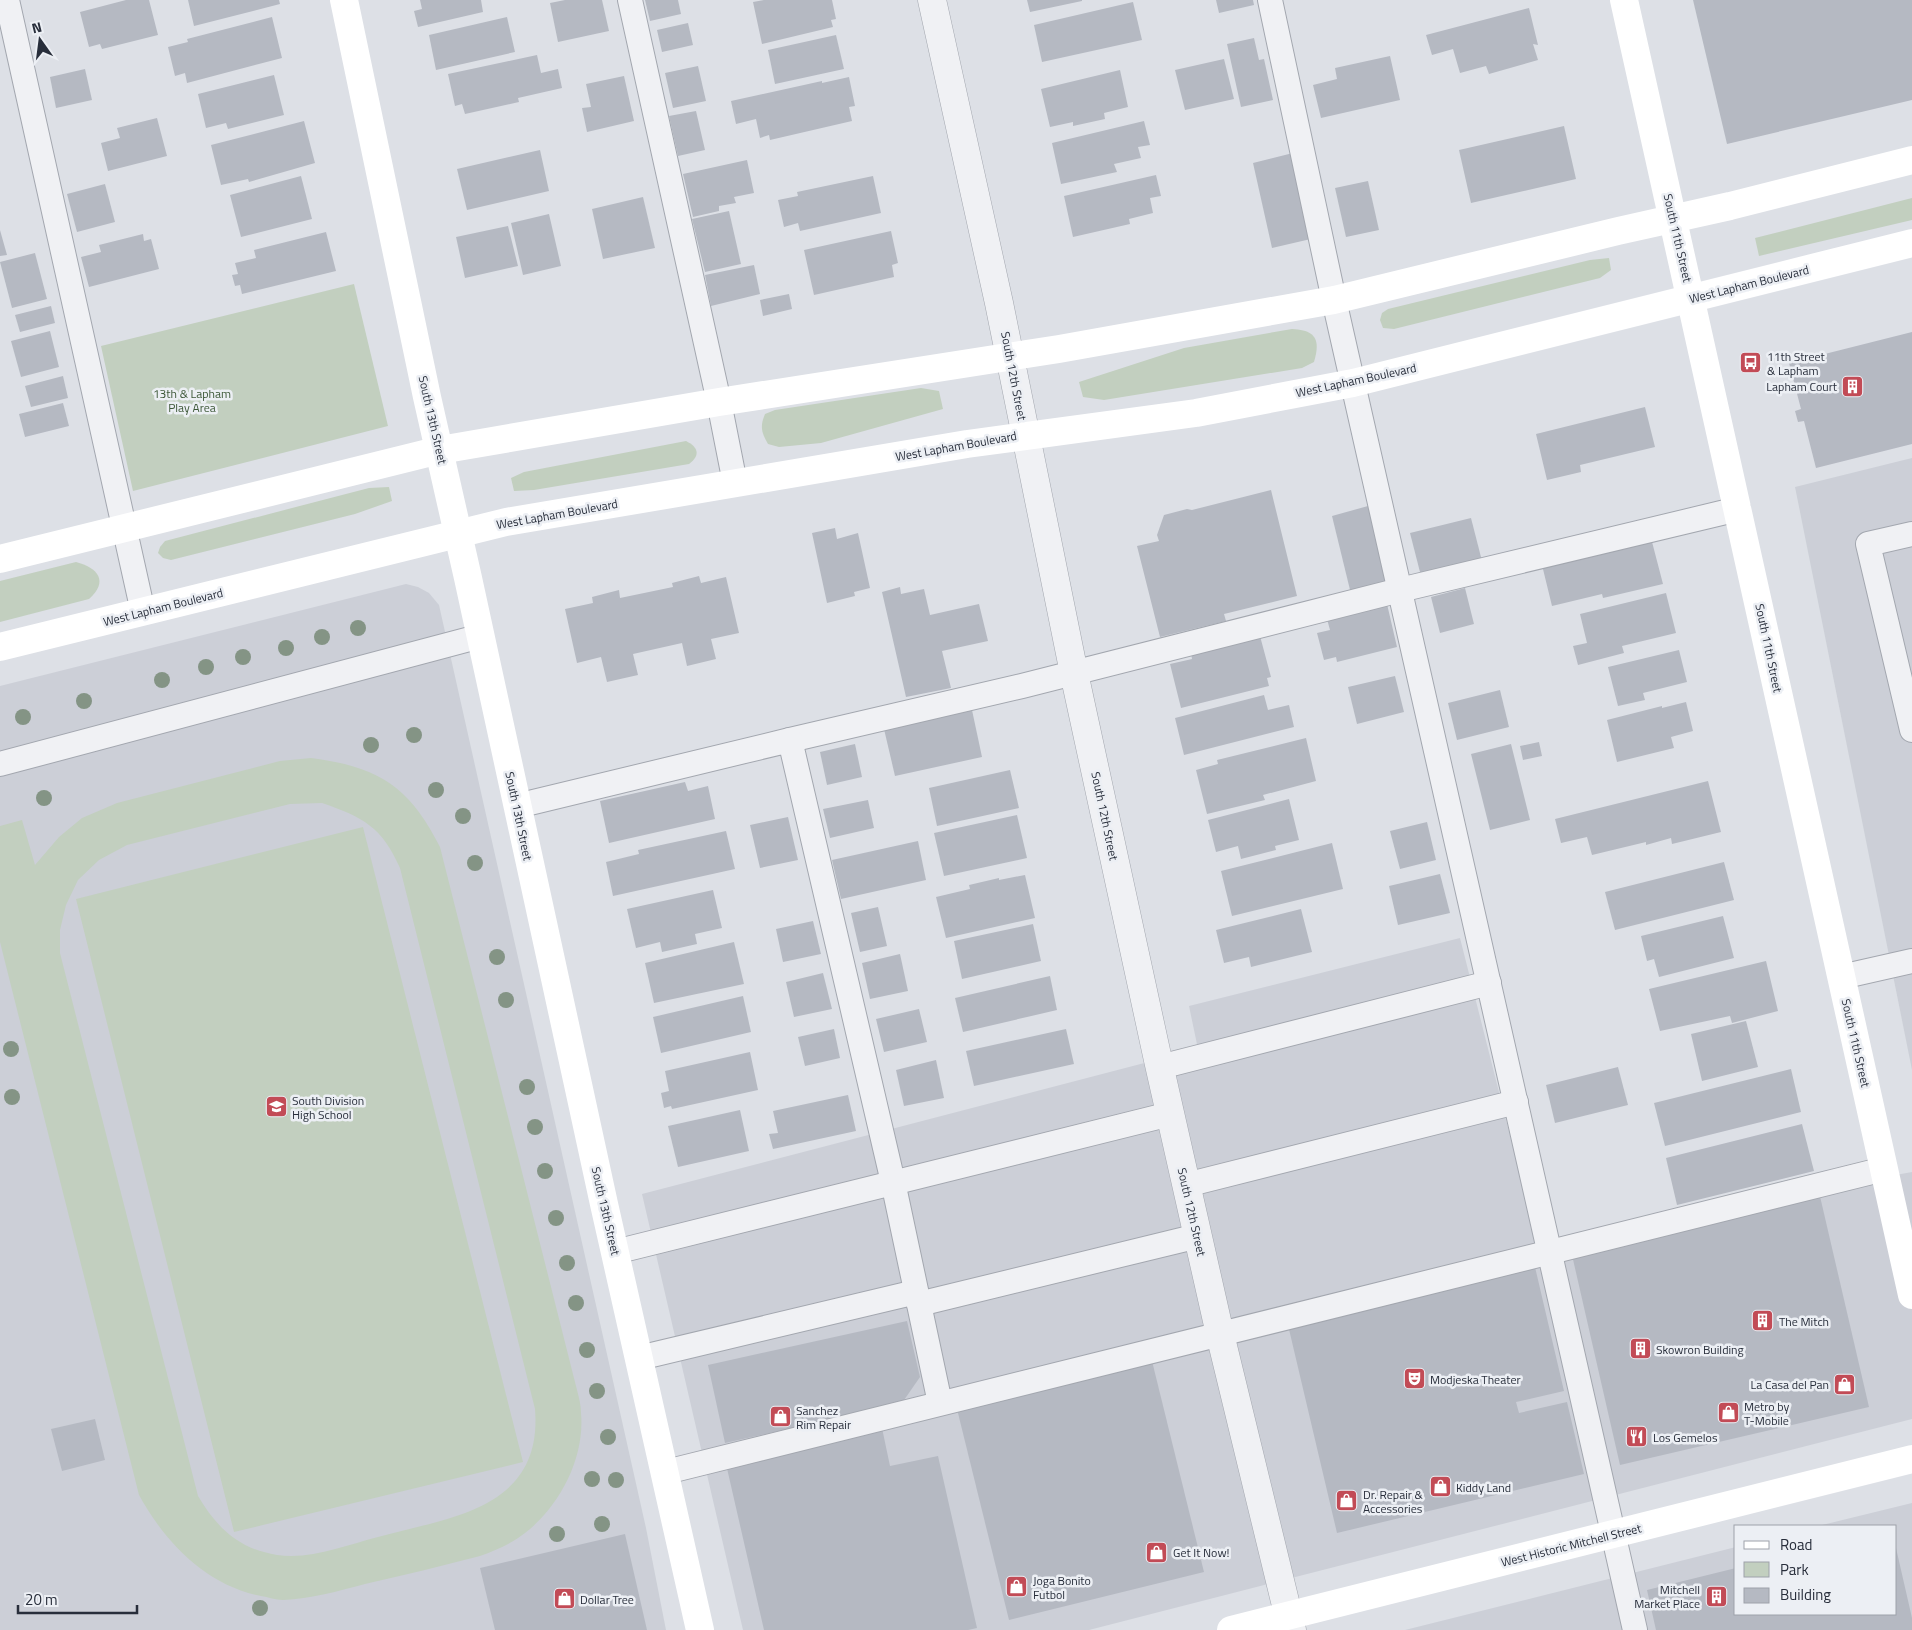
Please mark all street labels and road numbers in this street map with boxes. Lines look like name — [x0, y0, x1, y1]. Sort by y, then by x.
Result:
street label: South 11th Street — [1659, 192, 1698, 285]
street label: West Lapham Boulevard — [1687, 260, 1811, 308]
street label: South 12th Street — [996, 330, 1032, 423]
street label: West Lapham Boulevard — [1294, 358, 1418, 402]
street label: South 13th Street — [414, 374, 453, 467]
street label: West Lapham Boulevard — [894, 426, 1018, 466]
street label: West Lapham Boulevard — [495, 494, 619, 534]
street label: West Lapham Boulevard — [101, 583, 225, 631]
street label: South 11th Street — [1750, 602, 1788, 695]
street label: South 13th Street — [500, 770, 538, 863]
street label: South 12th Street — [1086, 770, 1124, 863]
street label: South 11th Street — [1837, 997, 1876, 1090]
street label: South 13th Street — [587, 1165, 626, 1258]
street label: South 12th Street — [1173, 1166, 1212, 1259]
street label: West Historic Mitchell Street — [1499, 1518, 1644, 1572]

